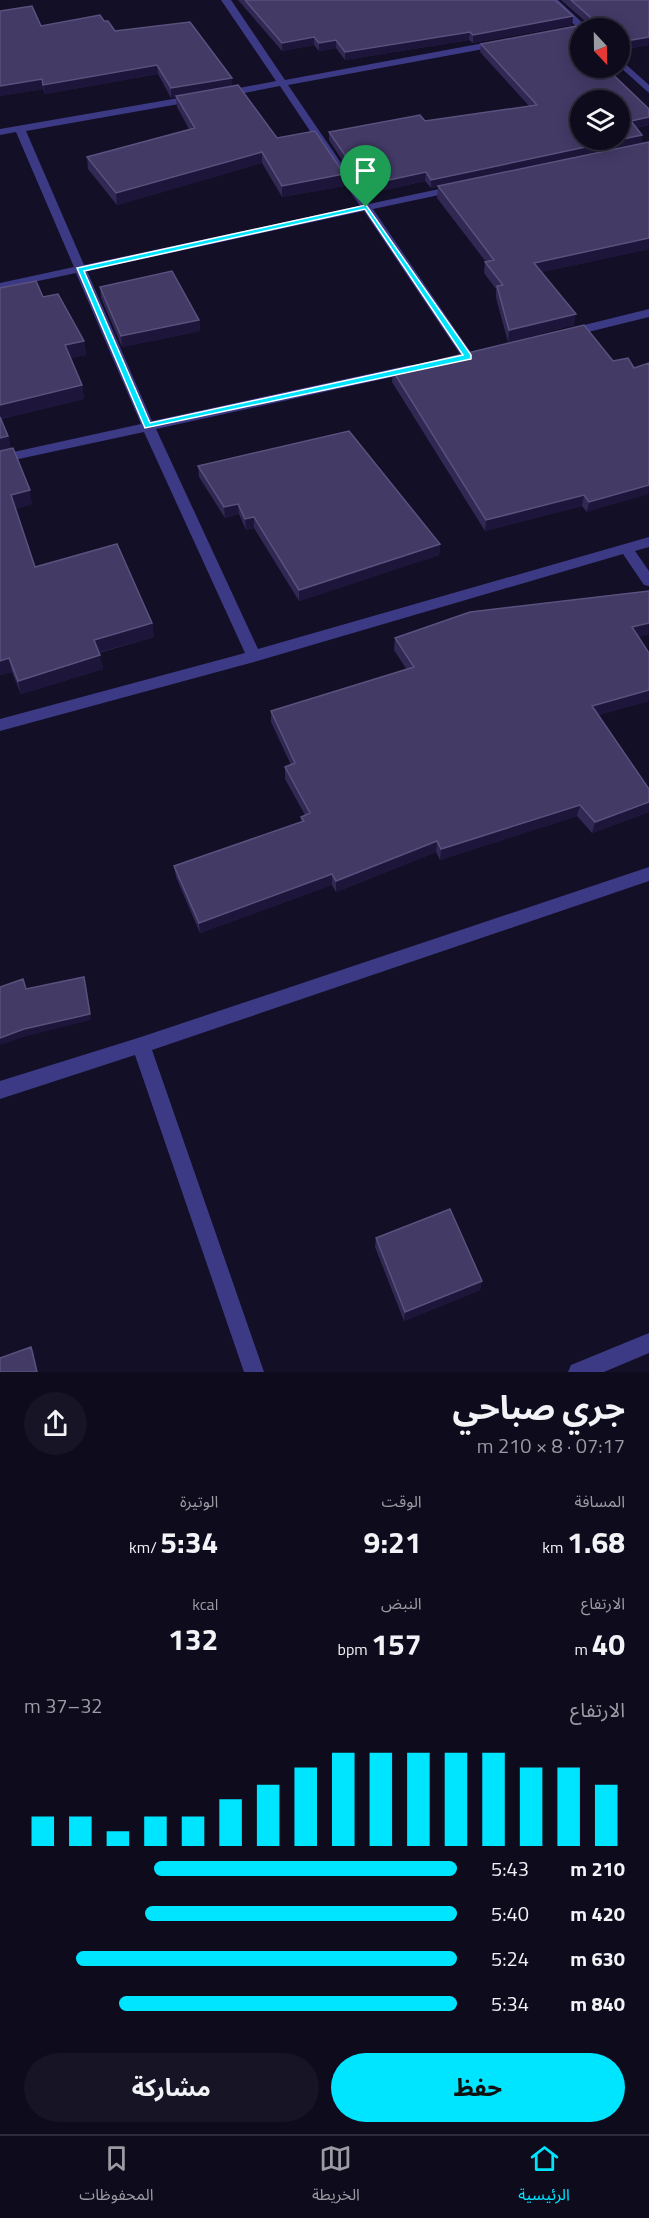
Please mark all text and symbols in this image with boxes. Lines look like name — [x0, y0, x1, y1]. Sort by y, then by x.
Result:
north arrow — [570, 18, 630, 78]
map controls — [570, 18, 630, 150]
button: layers — [570, 90, 630, 150]
pin — [340, 145, 391, 207]
icon: arrive — [349, 154, 382, 187]
text: جري صباحي — [453, 1382, 625, 1432]
button: share — [24, 1392, 87, 1455]
text: 07:17 · 8 × 210 m — [477, 1430, 625, 1461]
text: الوتيرة — [180, 1489, 218, 1513]
text: الوقت — [382, 1489, 422, 1513]
text: المسافة — [575, 1489, 625, 1513]
text: 5:34 — [160, 1519, 218, 1565]
text: 9:21 — [364, 1519, 422, 1565]
text: 1.68 — [567, 1519, 625, 1565]
text: /km — [129, 1535, 160, 1559]
text: km — [542, 1535, 567, 1559]
text: النبض — [381, 1591, 422, 1615]
text: الارتفاع — [581, 1591, 625, 1615]
text: kcal — [192, 1592, 218, 1616]
text: 132 — [168, 1616, 218, 1662]
text: 157 — [371, 1621, 422, 1667]
text: 40 — [591, 1621, 625, 1667]
text: bpm — [338, 1637, 371, 1661]
text: m — [574, 1637, 591, 1661]
text: 32–37 m — [24, 1690, 103, 1721]
text: الارتفاع — [570, 1694, 625, 1725]
text: 5:43 — [491, 1853, 529, 1884]
text: 210 m — [570, 1853, 625, 1884]
text: 5:40 — [491, 1898, 529, 1929]
text: 420 m — [570, 1898, 625, 1929]
text: 5:24 — [491, 1943, 529, 1974]
text: 630 m — [570, 1943, 625, 1974]
text: 5:34 — [491, 1988, 529, 2019]
text: 840 m — [570, 1988, 625, 2019]
button: مشاركة — [24, 2053, 319, 2122]
button: حفظ — [331, 2053, 625, 2122]
tab: المحفوظات — [79, 2142, 154, 2212]
tab: الخريطة — [312, 2142, 360, 2212]
tab: الرئيسية — [518, 2142, 570, 2212]

